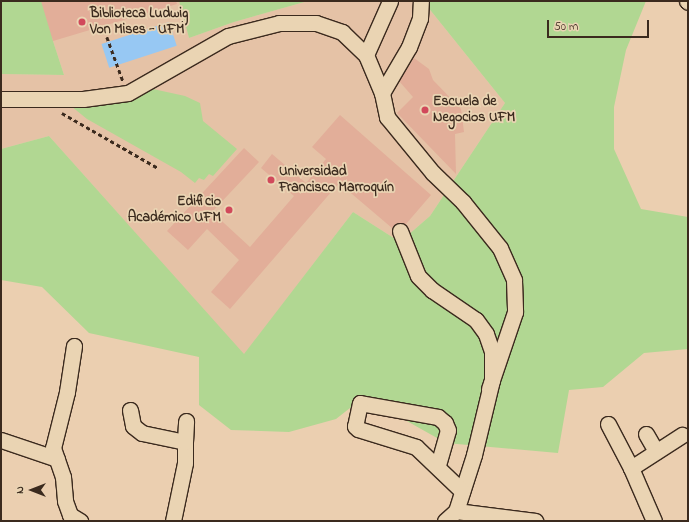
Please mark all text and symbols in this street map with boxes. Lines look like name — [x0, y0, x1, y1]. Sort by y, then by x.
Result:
place label: Biblioteca Ludwig Von Mises - UFM — [90, 6, 188, 38]
scale bar — [549, 12, 651, 38]
marker: Biblioteca Ludwig Von Mises - UFM — [77, 17, 87, 27]
text: 50 m — [554, 18, 578, 36]
place label: Escuela de Negocios UFM — [433, 94, 515, 126]
marker: Escuela de Negocios UFM — [420, 105, 430, 115]
place label: Universidad Francisco Marroquín — [279, 164, 394, 196]
marker: Universidad Francisco Marroquín — [266, 175, 276, 185]
place label: Edificio Académico UFM — [128, 194, 221, 226]
marker: Edificio Académico UFM — [224, 205, 234, 215]
north arrow — [12, 470, 52, 510]
text: N — [12, 486, 28, 494]

